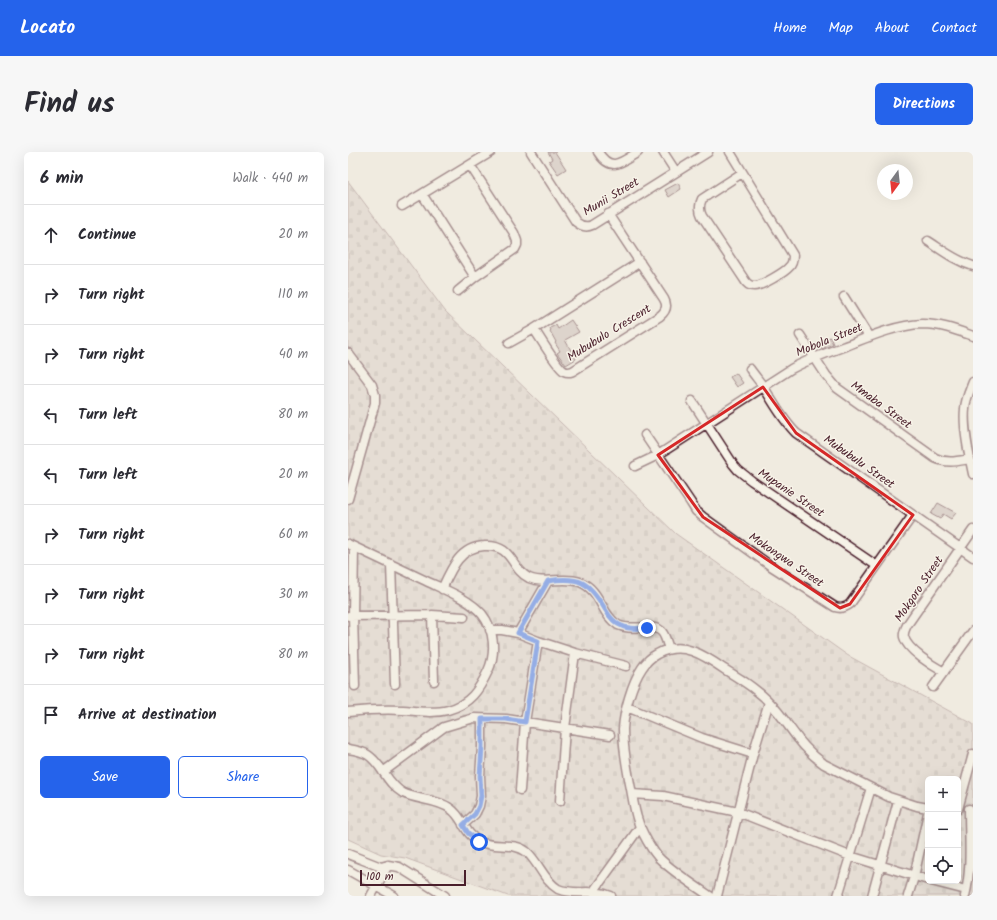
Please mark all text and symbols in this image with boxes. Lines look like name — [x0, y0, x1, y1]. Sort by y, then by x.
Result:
text: Locato — [20, 13, 75, 43]
text: Home — [773, 17, 807, 39]
text: Map — [829, 17, 853, 39]
text: About — [875, 17, 909, 39]
text: Contact — [931, 17, 977, 39]
text: Find us — [24, 82, 115, 127]
button: Directions — [875, 83, 973, 125]
north arrow — [877, 164, 913, 200]
text: 6 min — [40, 165, 84, 192]
text: Walk · 440 m — [233, 168, 308, 189]
street label: Munii Street — [579, 173, 643, 221]
text: Continue — [78, 223, 136, 247]
icon: ahead — [40, 224, 62, 246]
text: 20 m — [278, 224, 308, 245]
text: Turn right — [78, 283, 145, 307]
icon: right — [40, 284, 62, 306]
text: 110 m — [278, 284, 308, 305]
street label: Mububulo Crescent — [563, 299, 655, 367]
street label: Mobola Street — [793, 318, 866, 362]
text: Turn right — [78, 343, 145, 367]
icon: right — [40, 344, 62, 366]
text: 40 m — [279, 344, 308, 365]
street label: Mmaba Street — [846, 376, 916, 434]
text: Turn left — [78, 403, 138, 427]
icon: left — [40, 404, 62, 426]
text: 80 m — [278, 404, 308, 425]
street label: Mububulu Street — [819, 430, 899, 494]
text: Turn left — [78, 463, 138, 487]
icon: left — [40, 464, 62, 486]
text: 20 m — [278, 464, 308, 485]
street label: Mupanie Street — [754, 464, 828, 522]
text: Turn right — [78, 523, 145, 547]
icon: right — [40, 524, 62, 546]
text: 60 m — [279, 524, 308, 545]
street label: Mokongwa Street — [745, 528, 828, 592]
street label: Mokgoro Street — [890, 552, 948, 626]
text: Turn right — [78, 583, 145, 607]
icon: right — [40, 584, 62, 606]
text: 30 m — [279, 584, 308, 605]
route end — [638, 619, 656, 637]
text: Turn right — [78, 643, 145, 667]
icon: right — [40, 644, 62, 666]
text: 80 m — [278, 644, 308, 665]
text: Arrive at destination — [78, 703, 217, 727]
icon: arrive — [40, 704, 62, 726]
button: Save — [40, 756, 170, 798]
button: Share — [178, 756, 308, 798]
map controls — [925, 776, 961, 884]
button: + — [925, 776, 961, 812]
button: − — [925, 812, 961, 848]
route start — [470, 833, 488, 851]
button: locate — [925, 848, 961, 884]
scale bar — [360, 868, 466, 887]
text: 100 m — [366, 868, 394, 886]

